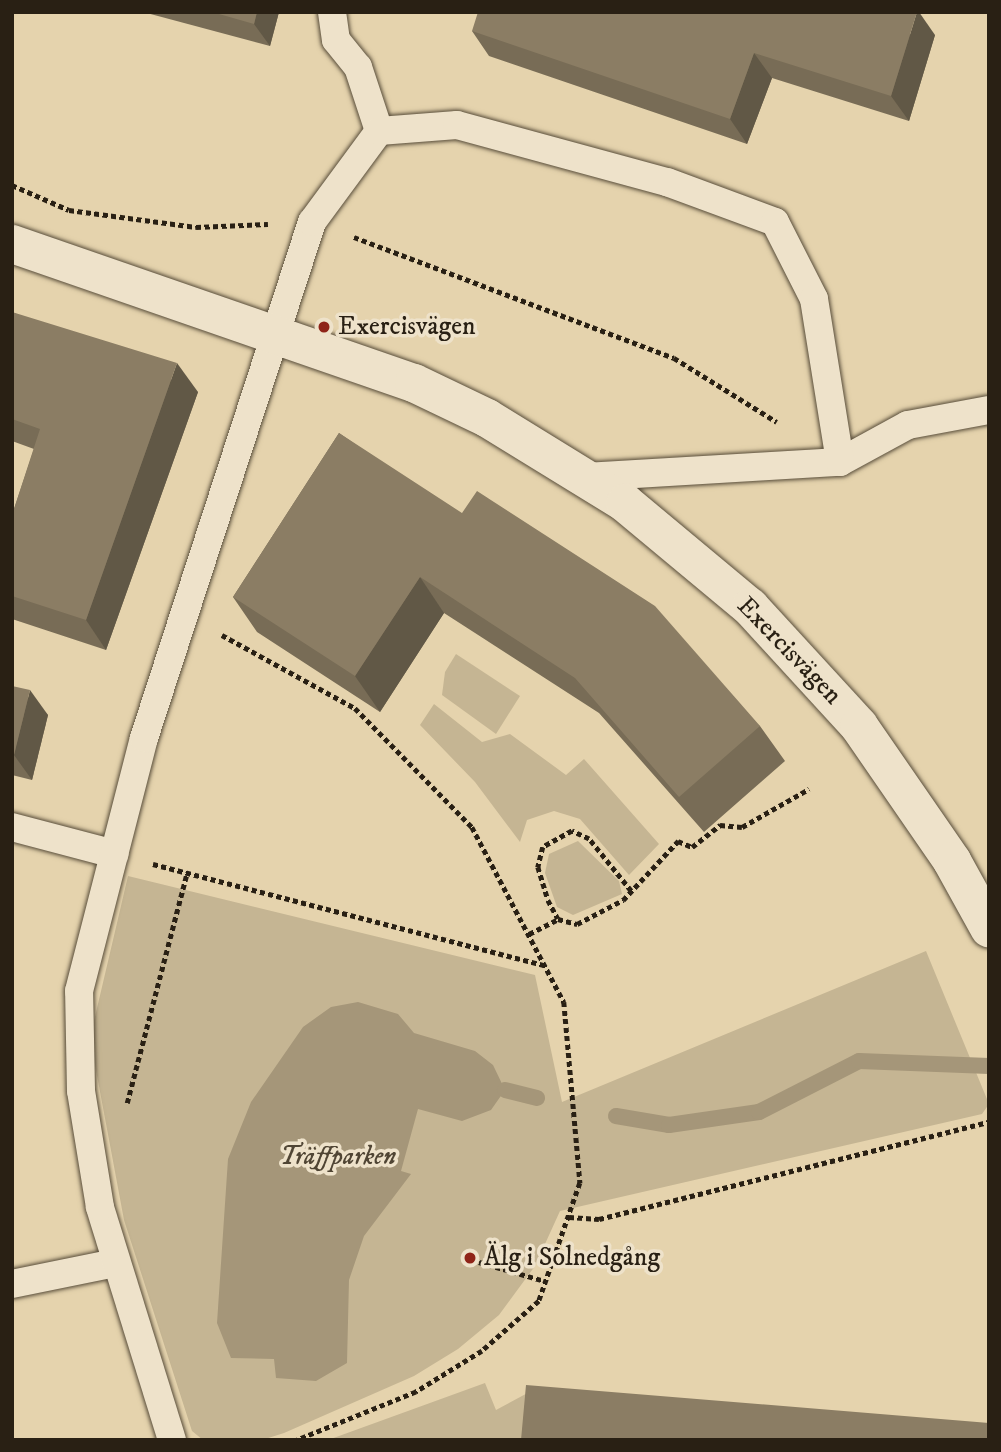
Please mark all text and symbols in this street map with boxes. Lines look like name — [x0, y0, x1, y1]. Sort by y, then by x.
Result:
place label: Exercisvägen — [338, 311, 476, 343]
marker: Exercisvägen — [316, 319, 332, 335]
street label: Exercisvägen — [730, 591, 848, 711]
park label: Träffparken — [280, 1141, 396, 1173]
place label: Älg i Solnedgång — [484, 1242, 660, 1274]
marker: Älg i Solnedgång — [462, 1250, 478, 1266]

